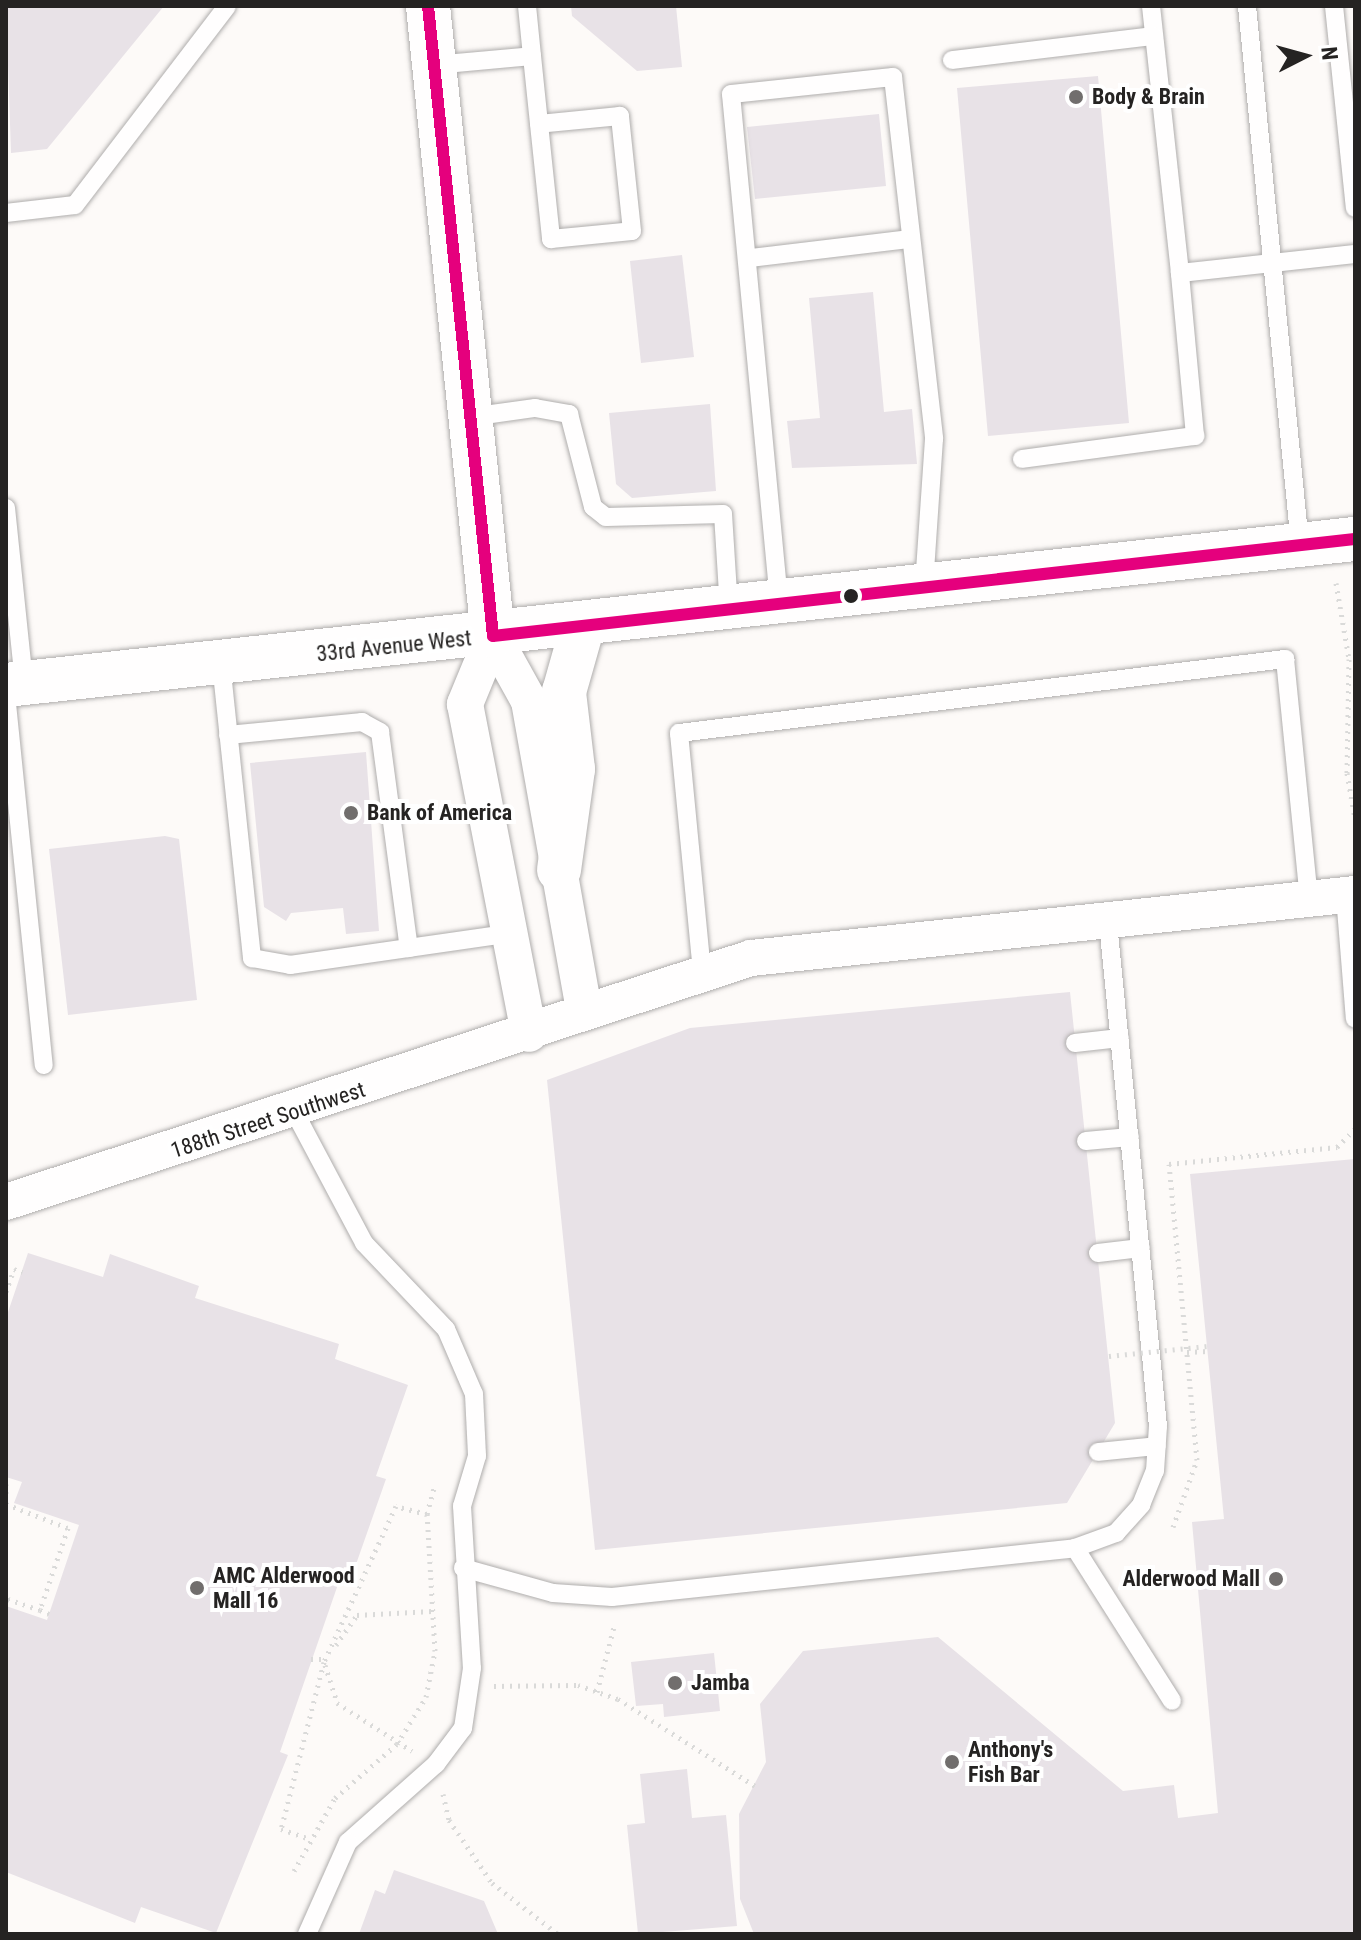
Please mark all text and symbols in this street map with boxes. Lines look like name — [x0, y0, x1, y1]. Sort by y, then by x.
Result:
north arrow — [1265, 16, 1345, 96]
text: N — [1316, 45, 1343, 61]
place label: Body & Brain — [1092, 84, 1205, 110]
marker: Body & Brain — [1067, 88, 1085, 106]
unlabelled marker — [843, 588, 859, 604]
street label: 33rd Avenue West — [315, 625, 473, 667]
place label: Bank of America — [367, 800, 512, 826]
marker: Bank of America — [342, 804, 360, 822]
street label: 188th Street Southwest — [168, 1076, 368, 1164]
place label: AMC Alderwood Mall 16 — [213, 1562, 355, 1614]
place label: Alderwood Mall — [1122, 1566, 1260, 1592]
marker: Alderwood Mall — [1267, 1570, 1285, 1588]
marker: AMC Alderwood Mall 16 — [188, 1579, 206, 1597]
place label: Jamba — [691, 1670, 750, 1696]
marker: Jamba — [666, 1674, 684, 1692]
place label: Anthony's Fish Bar — [968, 1736, 1053, 1788]
marker: Anthony's Fish Bar — [943, 1753, 961, 1771]

